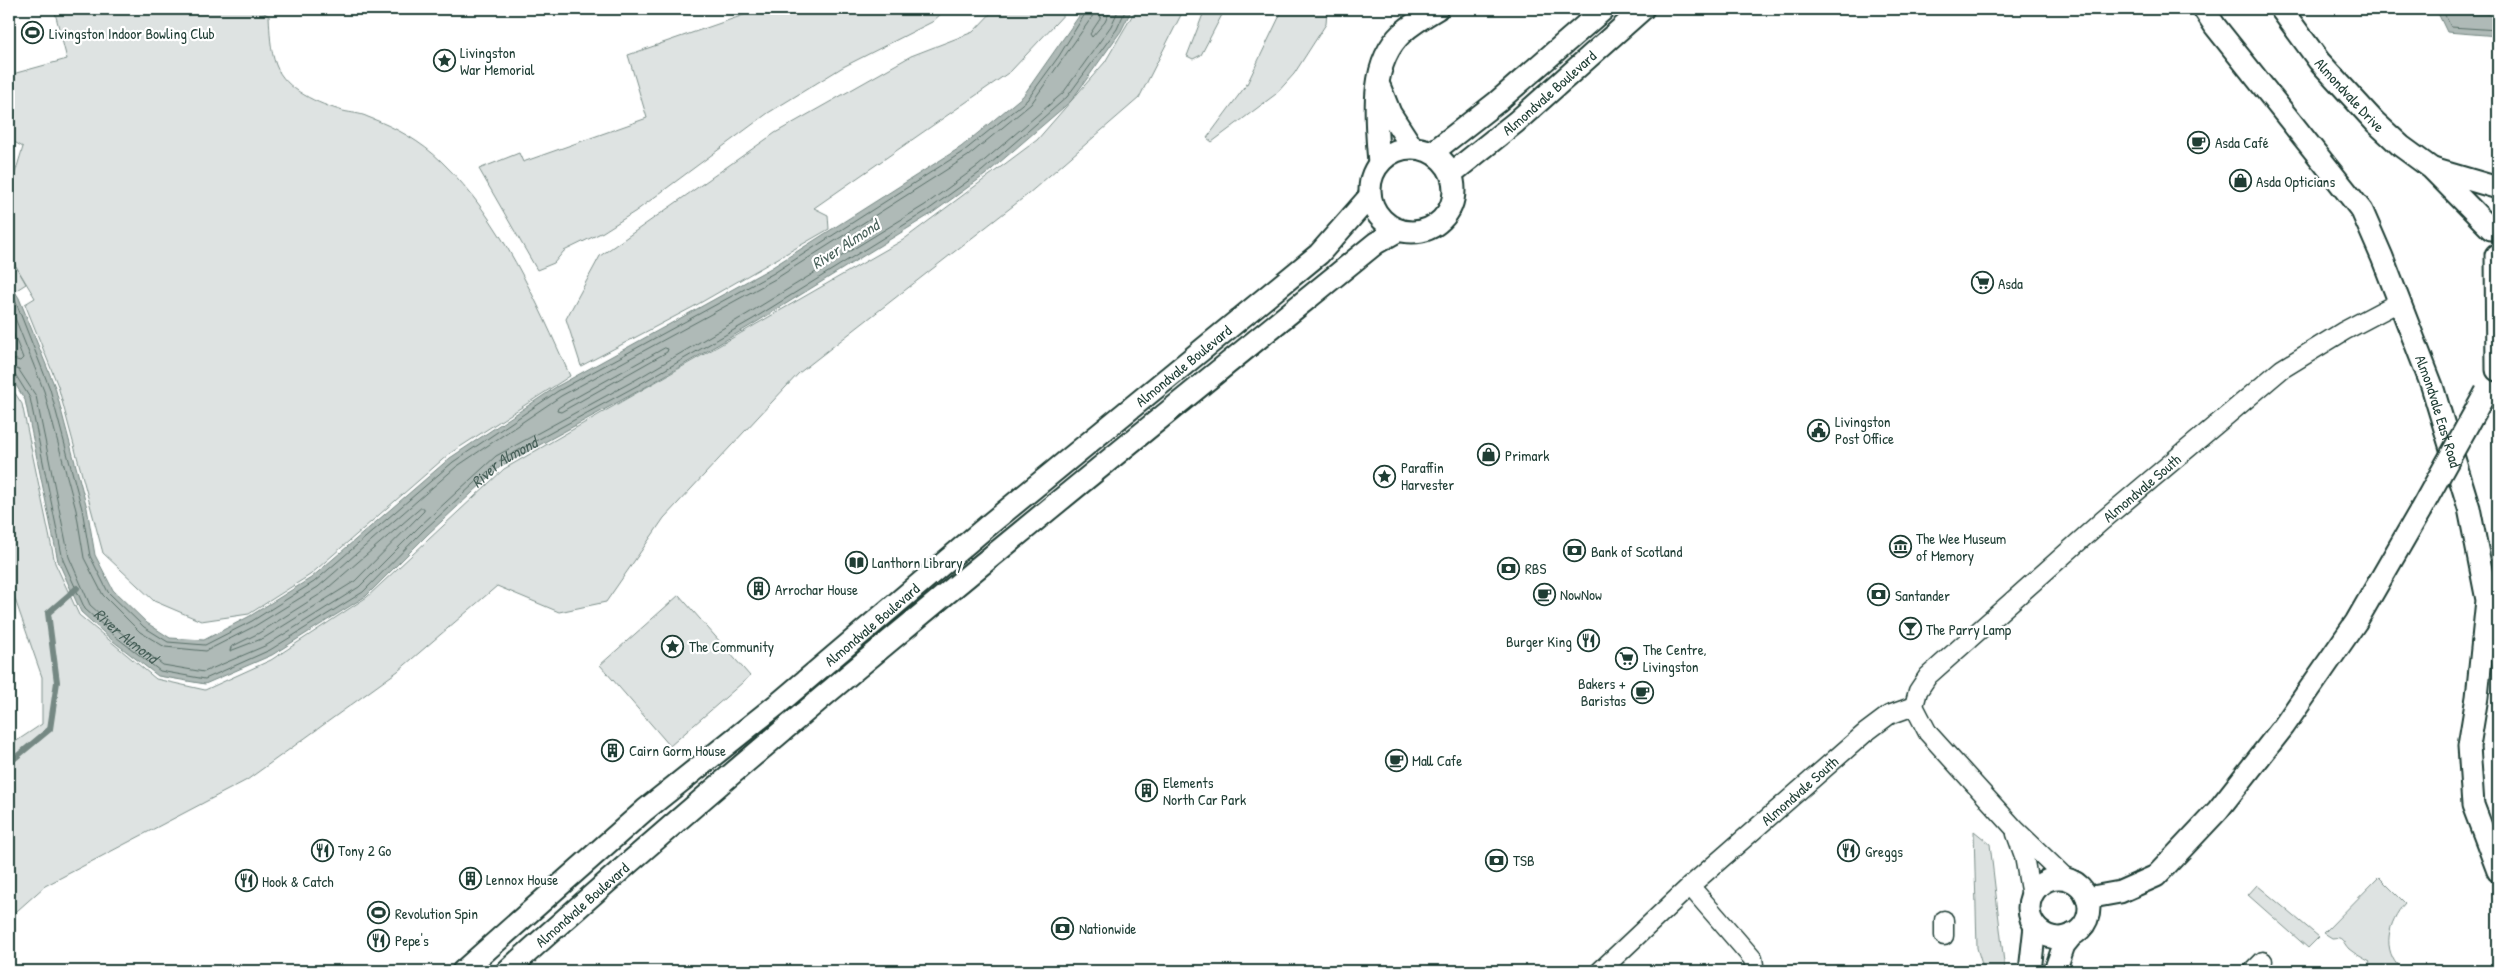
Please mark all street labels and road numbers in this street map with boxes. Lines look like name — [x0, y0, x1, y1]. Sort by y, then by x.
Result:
street label: Almondvale Boulevard — [1498, 45, 1600, 140]
street label: Almondvale Drive — [2310, 53, 2389, 136]
street label: Almondvale Boulevard — [1131, 320, 1236, 411]
street label: Almondvale East Road — [2410, 352, 2467, 470]
street label: Almondvale South — [2098, 449, 2185, 527]
street label: Almondvale Boulevard — [820, 578, 924, 671]
street label: Almondvale South — [1756, 751, 1842, 830]
street label: Almondvale Boulevard — [530, 857, 633, 952]

